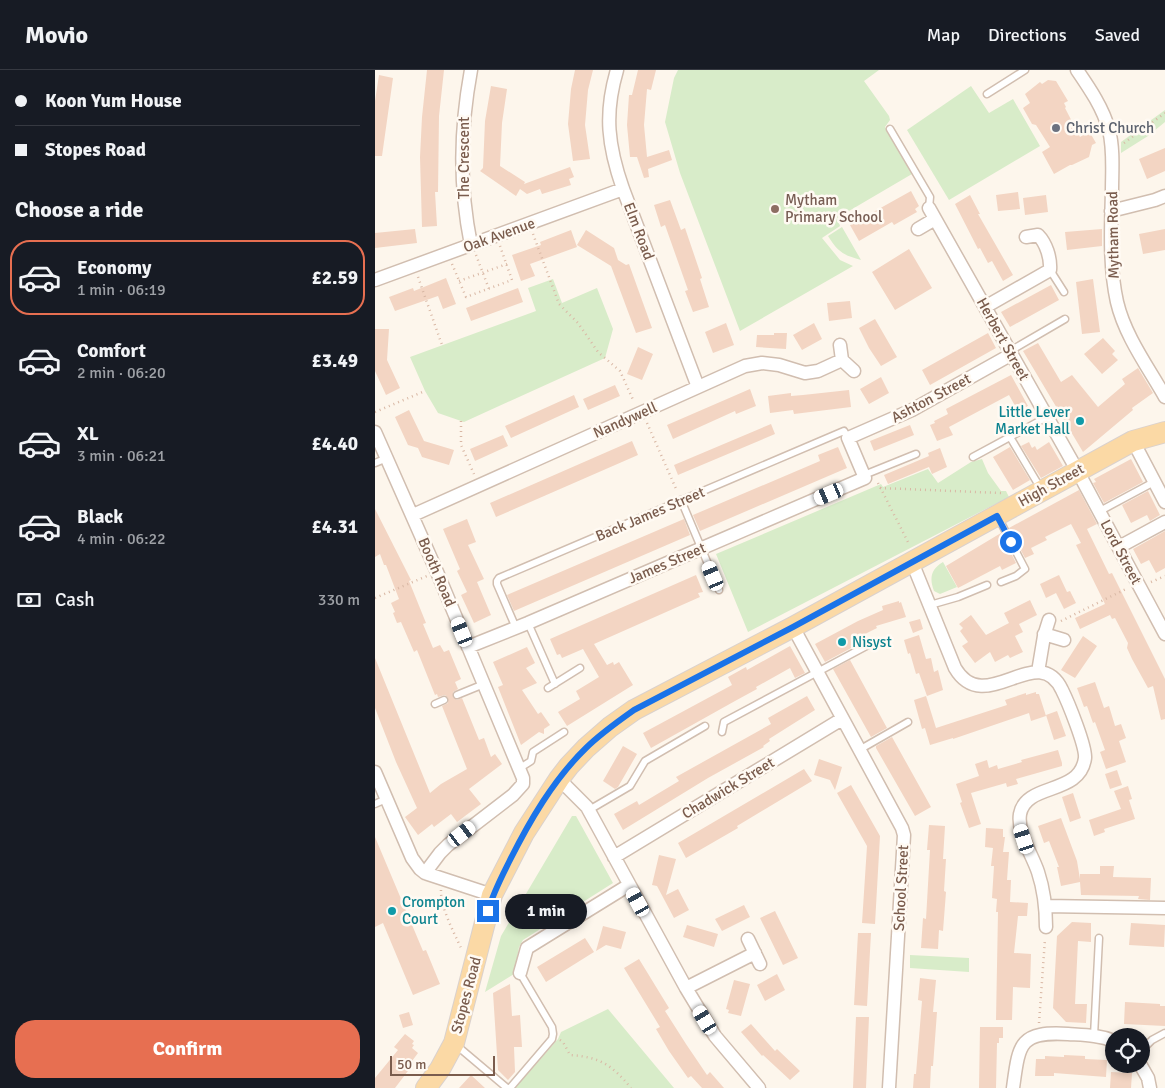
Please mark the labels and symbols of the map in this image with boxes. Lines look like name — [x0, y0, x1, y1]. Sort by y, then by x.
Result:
street label: The Crescent — [455, 117, 473, 199]
place label: Christ Church — [1066, 119, 1154, 137]
marker: Christ Church — [1050, 122, 1062, 134]
place label: Mytham Primary School — [785, 191, 882, 226]
street label: Mytham Road — [1103, 191, 1123, 279]
street label: Elm Road — [620, 200, 658, 262]
marker: Mytham Primary School — [769, 203, 781, 215]
street label: Oak Avenue — [461, 214, 537, 256]
street label: Herbert Street — [973, 294, 1033, 384]
street label: Ashton Street — [888, 370, 974, 426]
street label: Nandywell — [590, 398, 660, 442]
place label: Little Lever Market Hall — [995, 403, 1070, 438]
marker: Little Lever Market Hall — [1074, 415, 1086, 427]
street label: High Street — [1015, 460, 1087, 510]
car — [812, 481, 845, 507]
street label: Back James Street — [593, 483, 707, 545]
street label: Lord Street — [1096, 516, 1146, 588]
route start — [1000, 531, 1022, 553]
street label: Booth Road — [414, 535, 460, 609]
street label: James Street — [626, 539, 708, 587]
car — [700, 559, 725, 593]
car — [449, 615, 474, 649]
place label: Nisyst — [852, 633, 892, 651]
marker: Nisyst — [836, 636, 848, 648]
street label: Chadwick Street — [678, 753, 778, 823]
car — [445, 819, 478, 849]
car — [1012, 822, 1035, 856]
street label: School Street — [890, 845, 912, 931]
car — [624, 885, 651, 919]
place label: Crompton Court — [402, 893, 465, 928]
callout: 1 min — [505, 894, 588, 928]
route end — [477, 900, 499, 922]
marker: Crompton Court — [386, 905, 398, 917]
street label: Stopes Road — [447, 955, 485, 1035]
car — [690, 1003, 719, 1037]
scale bar — [390, 1053, 495, 1076]

